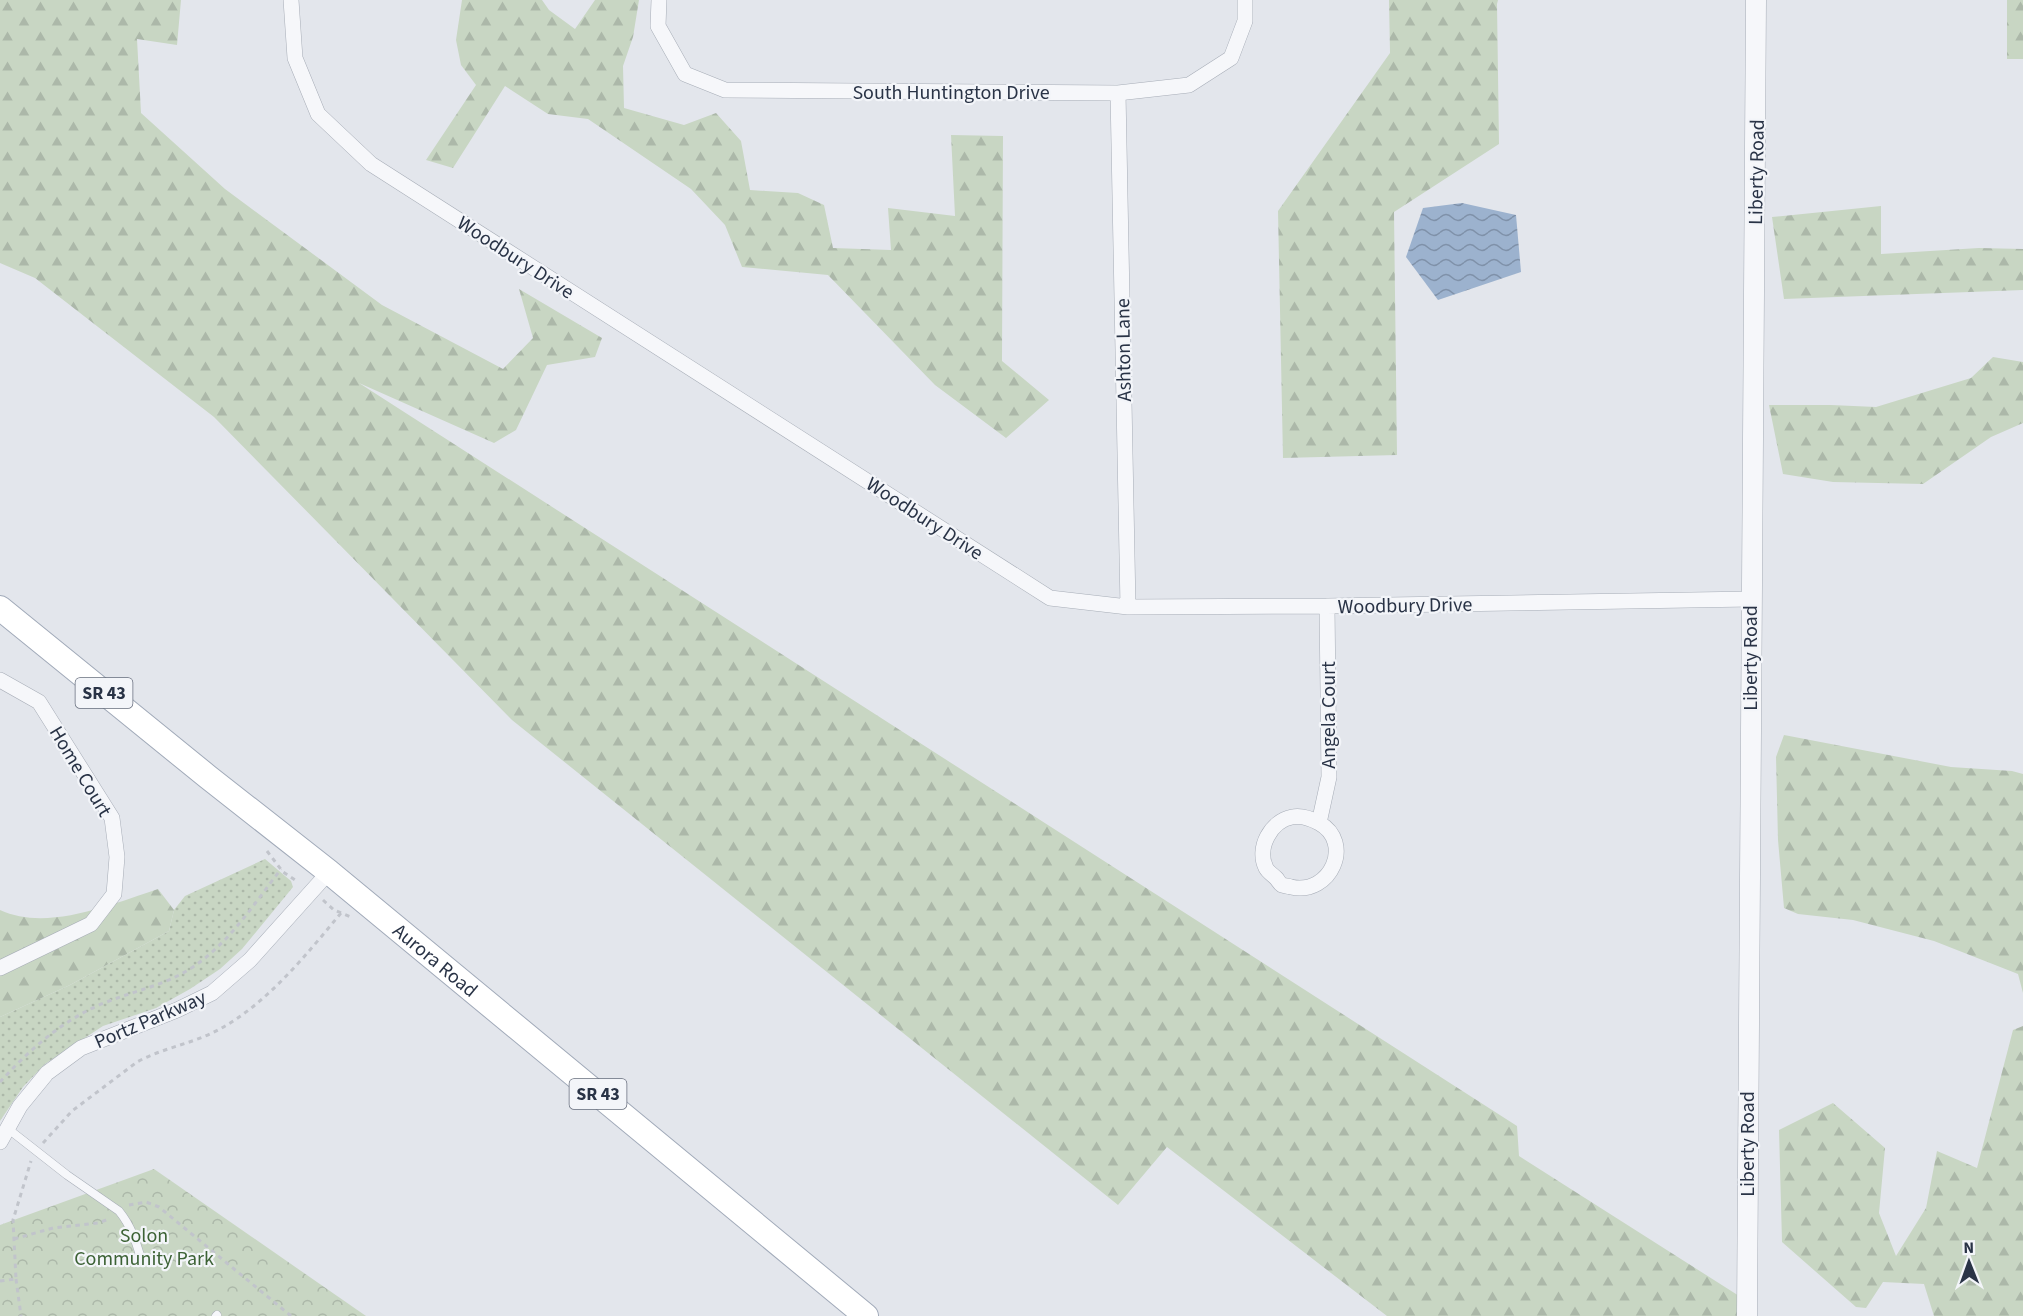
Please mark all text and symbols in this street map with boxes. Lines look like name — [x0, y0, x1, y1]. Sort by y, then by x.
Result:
street label: South Huntington Drive — [852, 79, 1050, 107]
street label: Liberty Road — [1742, 119, 1772, 225]
street label: Woodbury Drive — [451, 209, 580, 306]
street label: Ashton Lane — [1109, 298, 1139, 402]
street label: Woodbury Drive — [860, 470, 989, 567]
street label: Woodbury Drive — [1337, 591, 1473, 621]
street label: Liberty Road — [1737, 605, 1765, 711]
street label: Angela Court — [1315, 661, 1343, 769]
road number: SR 43 — [76, 678, 132, 708]
street label: Home Court — [42, 721, 118, 822]
street label: Aurora Road — [386, 917, 483, 1004]
street label: Portz Parkway — [90, 984, 211, 1056]
road number: SR 43 — [570, 1079, 626, 1109]
street label: Liberty Road — [1734, 1091, 1762, 1197]
park label: Solon Community Park — [74, 1222, 214, 1273]
north arrow — [1939, 1232, 1999, 1292]
text: N — [1963, 1237, 1974, 1259]

